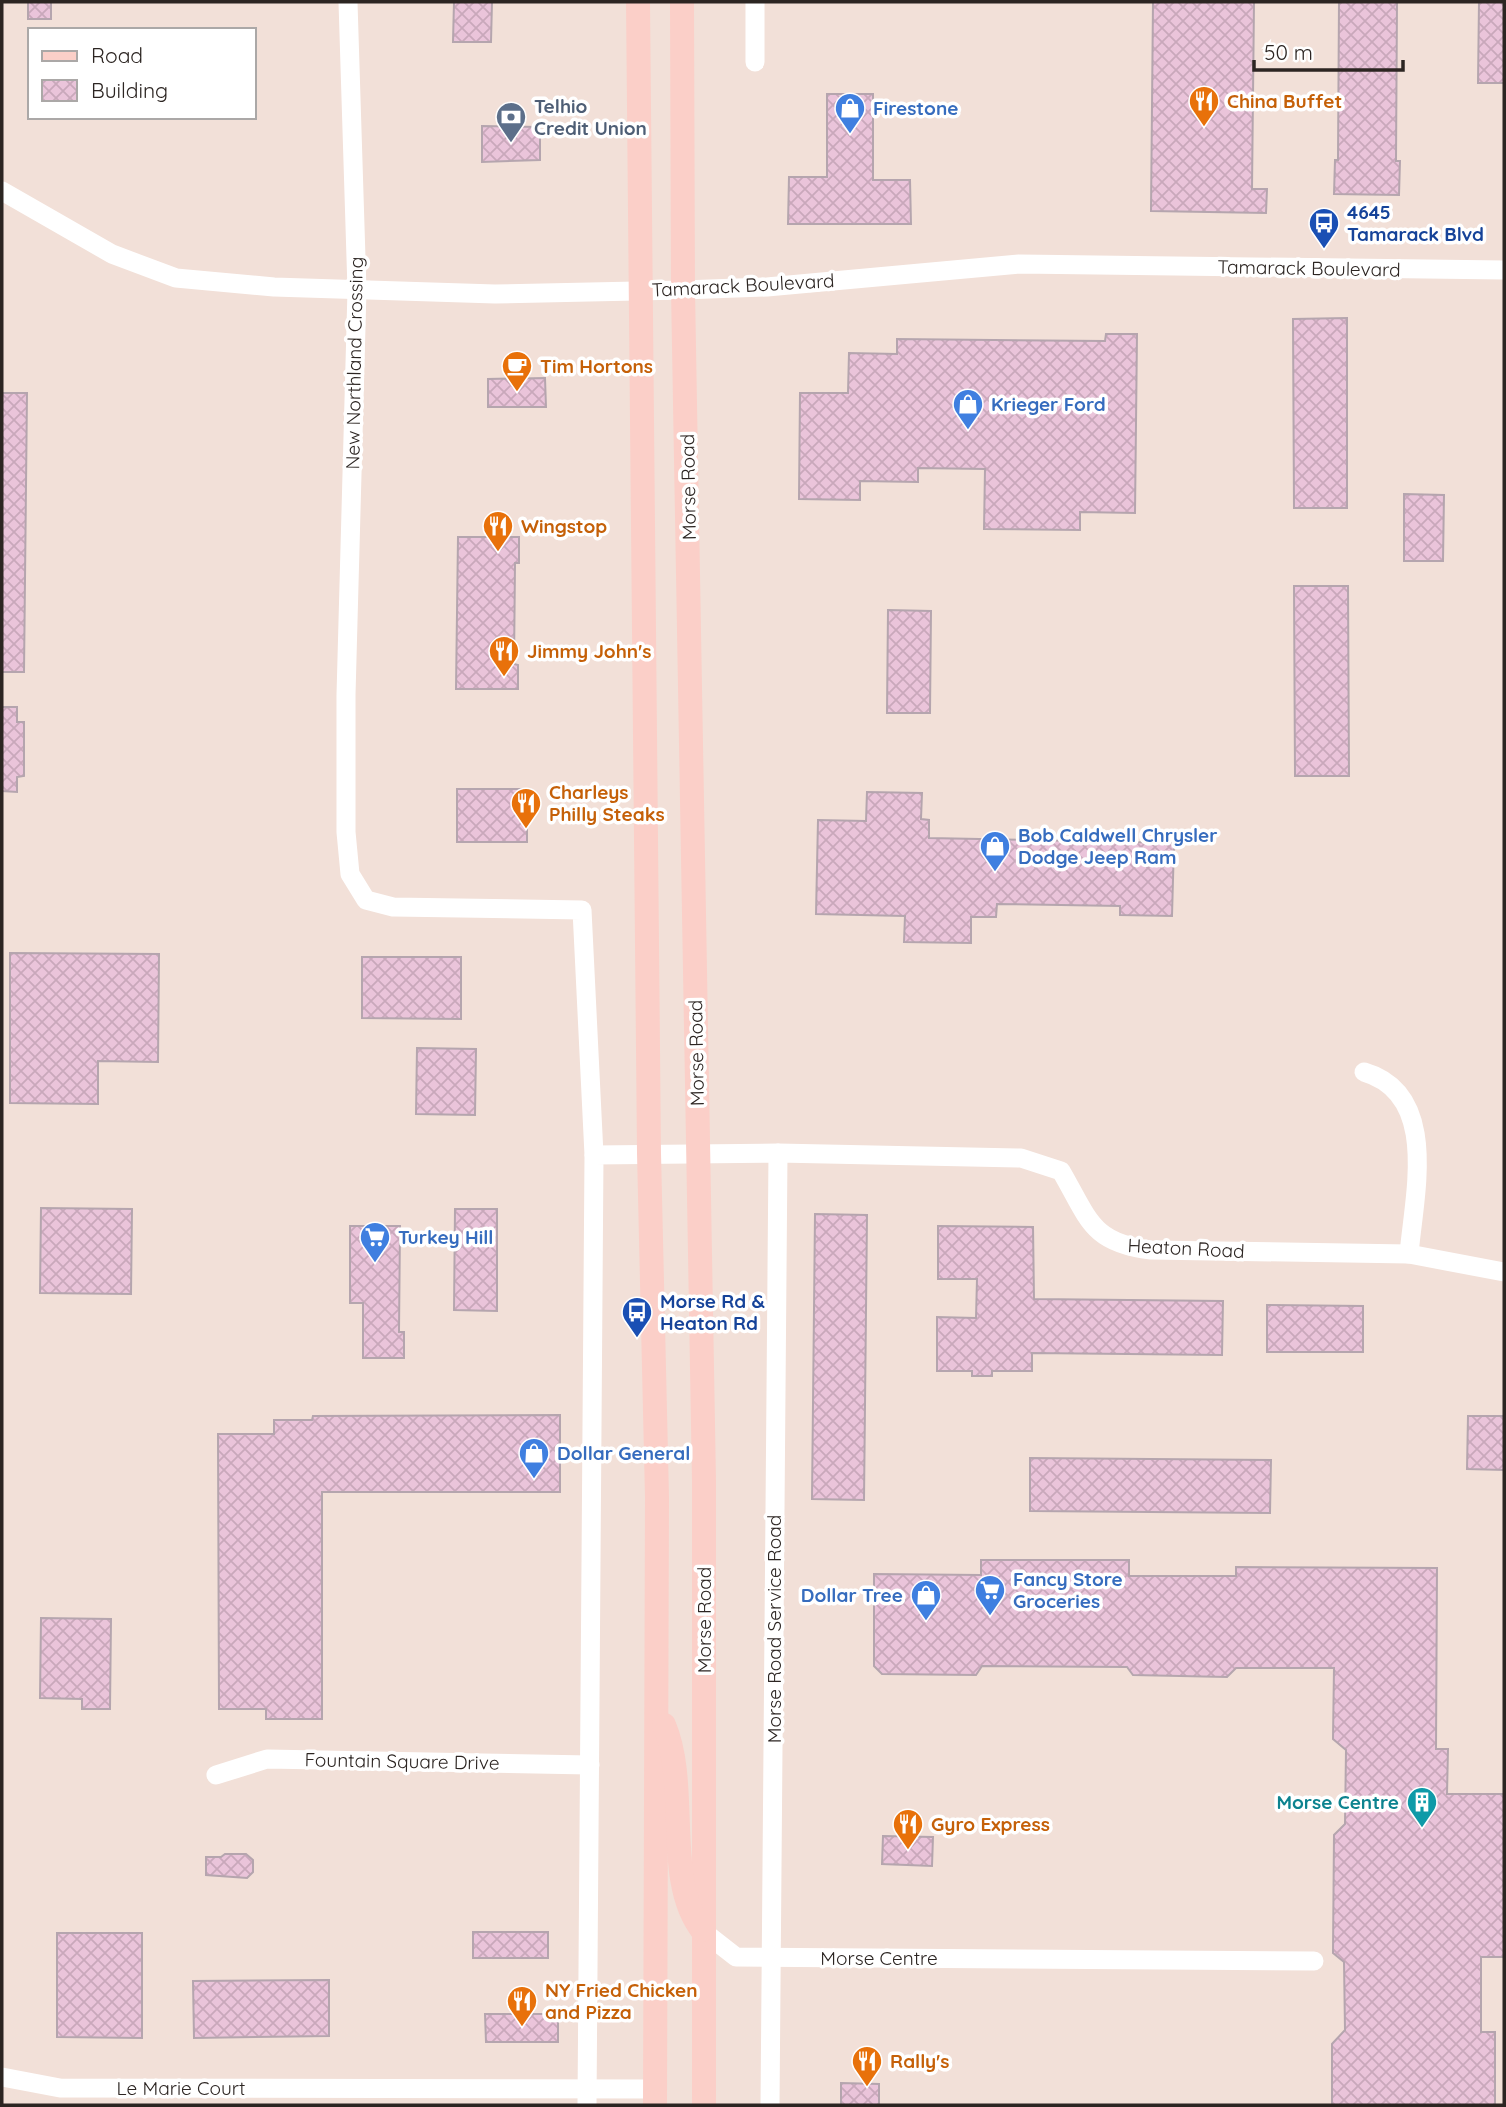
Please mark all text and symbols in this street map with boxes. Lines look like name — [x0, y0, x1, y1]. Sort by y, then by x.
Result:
legend — [28, 28, 256, 119]
scale bar — [1254, 28, 1403, 72]
text: 50 m — [1264, 39, 1313, 65]
text: Road — [91, 42, 143, 68]
text: Building — [91, 77, 168, 103]
restaurant icon: China Buffet — [1187, 84, 1221, 128]
place label: China Buffet — [1227, 89, 1342, 113]
shop icon: Firestone — [833, 91, 867, 135]
place label: Telhio Credit Union — [534, 94, 647, 140]
place label: Firestone — [873, 96, 958, 120]
bank icon: Telhio Credit Union — [494, 100, 528, 144]
place label: 4645 Tamarack Blvd — [1347, 200, 1484, 246]
bus stop icon: 4645 Tamarack Blvd — [1307, 206, 1341, 250]
street label: Tamarack Boulevard — [1217, 254, 1401, 282]
street label: New Northland Crossing — [340, 256, 368, 470]
street label: Tamarack Boulevard — [651, 268, 835, 302]
cafe icon: Tim Hortons — [500, 349, 534, 393]
place label: Tim Hortons — [540, 354, 653, 378]
shop icon: Krieger Ford — [951, 387, 985, 431]
place label: Krieger Ford — [991, 392, 1106, 416]
street label: Morse Road — [675, 434, 701, 540]
restaurant icon: Wingstop — [481, 509, 515, 553]
place label: Wingstop — [521, 514, 607, 538]
restaurant icon: Jimmy John's — [487, 634, 521, 678]
place label: Jimmy John's — [527, 639, 651, 663]
place label: Charleys Philly Steaks — [549, 780, 665, 826]
restaurant icon: Charleys Philly Steaks — [509, 786, 543, 830]
place label: Bob Caldwell Chrysler Dodge Jeep Ram — [1018, 823, 1217, 869]
shop icon: Bob Caldwell Chrysler Dodge Jeep Ram — [978, 829, 1012, 873]
street label: Morse Road — [683, 1000, 709, 1106]
supermarket icon: Turkey Hill — [358, 1220, 392, 1264]
place label: Turkey Hill — [398, 1225, 493, 1249]
street label: Heaton Road — [1127, 1233, 1245, 1263]
place label: Morse Rd & Heaton Rd — [660, 1289, 765, 1335]
bus stop icon: Morse Rd & Heaton Rd — [620, 1295, 654, 1339]
shop icon: Dollar General — [517, 1436, 551, 1480]
place label: Dollar General — [557, 1441, 690, 1465]
street label: Morse Road Service Road — [762, 1515, 786, 1743]
street label: Morse Road — [692, 1567, 716, 1673]
place label: Fancy Store Groceries — [1013, 1567, 1123, 1613]
supermarket icon: Fancy Store Groceries — [973, 1573, 1007, 1617]
shop icon: Dollar Tree — [909, 1578, 943, 1622]
place label: Dollar Tree — [801, 1583, 903, 1607]
street label: Fountain Square Drive — [304, 1747, 500, 1775]
building icon: Morse Centre — [1405, 1785, 1439, 1829]
place label: Morse Centre — [1276, 1790, 1399, 1814]
restaurant icon: Gyro Express — [891, 1807, 925, 1851]
place label: Gyro Express — [931, 1812, 1050, 1836]
street label: Morse Centre — [820, 1946, 938, 1970]
place label: NY Fried Chicken and Pizza — [545, 1978, 698, 2024]
restaurant icon: NY Fried Chicken and Pizza — [505, 1984, 539, 2028]
restaurant icon: Rally's — [850, 2044, 884, 2088]
place label: Rally's — [890, 2049, 949, 2073]
street label: Le Marie Court — [116, 2076, 246, 2100]

